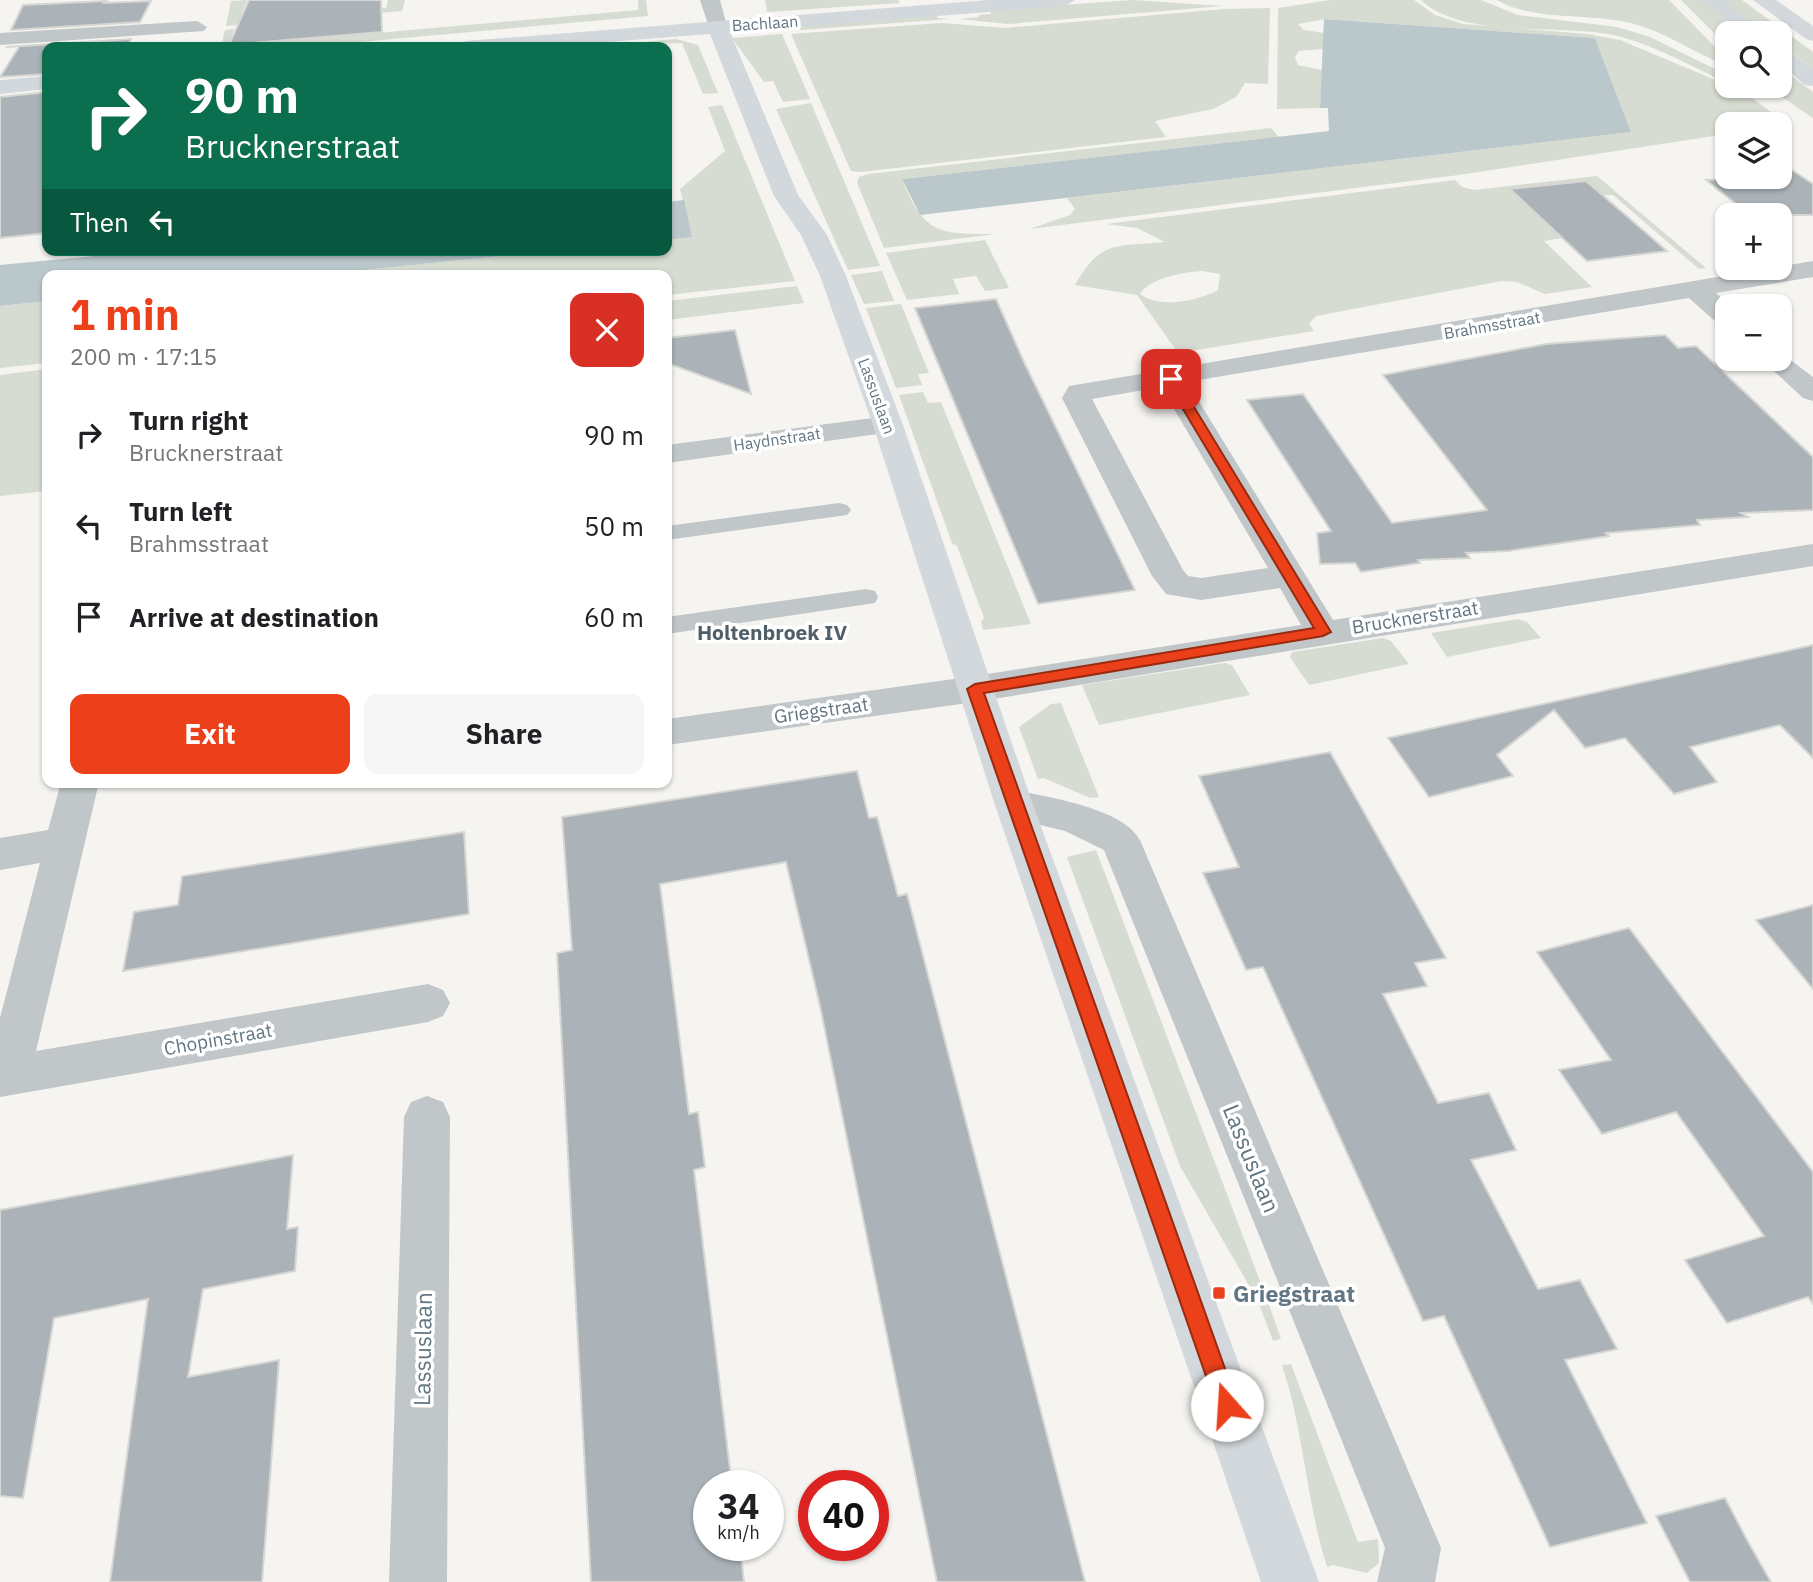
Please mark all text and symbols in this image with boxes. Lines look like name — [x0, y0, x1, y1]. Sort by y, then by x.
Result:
street label: Bachlaan — [731, 11, 799, 35]
map controls — [1715, 21, 1792, 371]
button: search — [1715, 21, 1792, 98]
text: 90 m — [185, 63, 299, 126]
icon: right — [70, 70, 161, 161]
button: layers — [1715, 112, 1792, 189]
text: Brucknerstraat — [185, 125, 400, 167]
icon: left — [143, 203, 181, 241]
button: + — [1715, 203, 1792, 280]
text: Then — [70, 205, 129, 239]
text: 1 min — [70, 287, 180, 342]
button: close — [570, 293, 644, 367]
button: − — [1715, 294, 1792, 371]
street label: Brahmsstraat — [1442, 307, 1542, 343]
text: 200 m · 17:15 — [70, 341, 217, 371]
pin — [1141, 349, 1201, 409]
street label: Lassuslaan — [854, 355, 900, 437]
icon: arrive — [1152, 360, 1190, 398]
text: Turn right — [129, 403, 248, 437]
icon: right — [70, 416, 108, 454]
text: 90 m — [584, 418, 644, 452]
street label: Haydnstraat — [732, 423, 822, 455]
text: Brucknerstraat — [129, 437, 283, 467]
text: Turn left — [129, 494, 232, 528]
icon: left — [70, 507, 108, 545]
text: 50 m — [584, 509, 644, 543]
text: Brahmsstraat — [129, 528, 269, 558]
street label: Brucknerstraat — [1350, 595, 1480, 639]
icon: arrive — [70, 598, 108, 636]
text: Arrive at destination — [129, 600, 379, 634]
text: 60 m — [584, 600, 644, 634]
district label: Holtenbroek IV — [697, 618, 847, 646]
street label: Griegstraat — [772, 692, 870, 728]
button: Exit — [70, 694, 350, 774]
button: Share — [364, 694, 644, 774]
street label: Chopinstraat — [162, 1018, 274, 1060]
street label: Lassuslaan — [1217, 1099, 1287, 1217]
place label: Griegstraat — [1233, 1278, 1355, 1308]
marker: Griegstraat — [1211, 1285, 1227, 1301]
street label: Lassuslaan — [406, 1292, 438, 1406]
position arrow — [1190, 1368, 1264, 1442]
speed limit sign: 40 — [798, 1470, 889, 1561]
text: 34 — [717, 1483, 760, 1529]
text: km/h — [717, 1521, 760, 1544]

